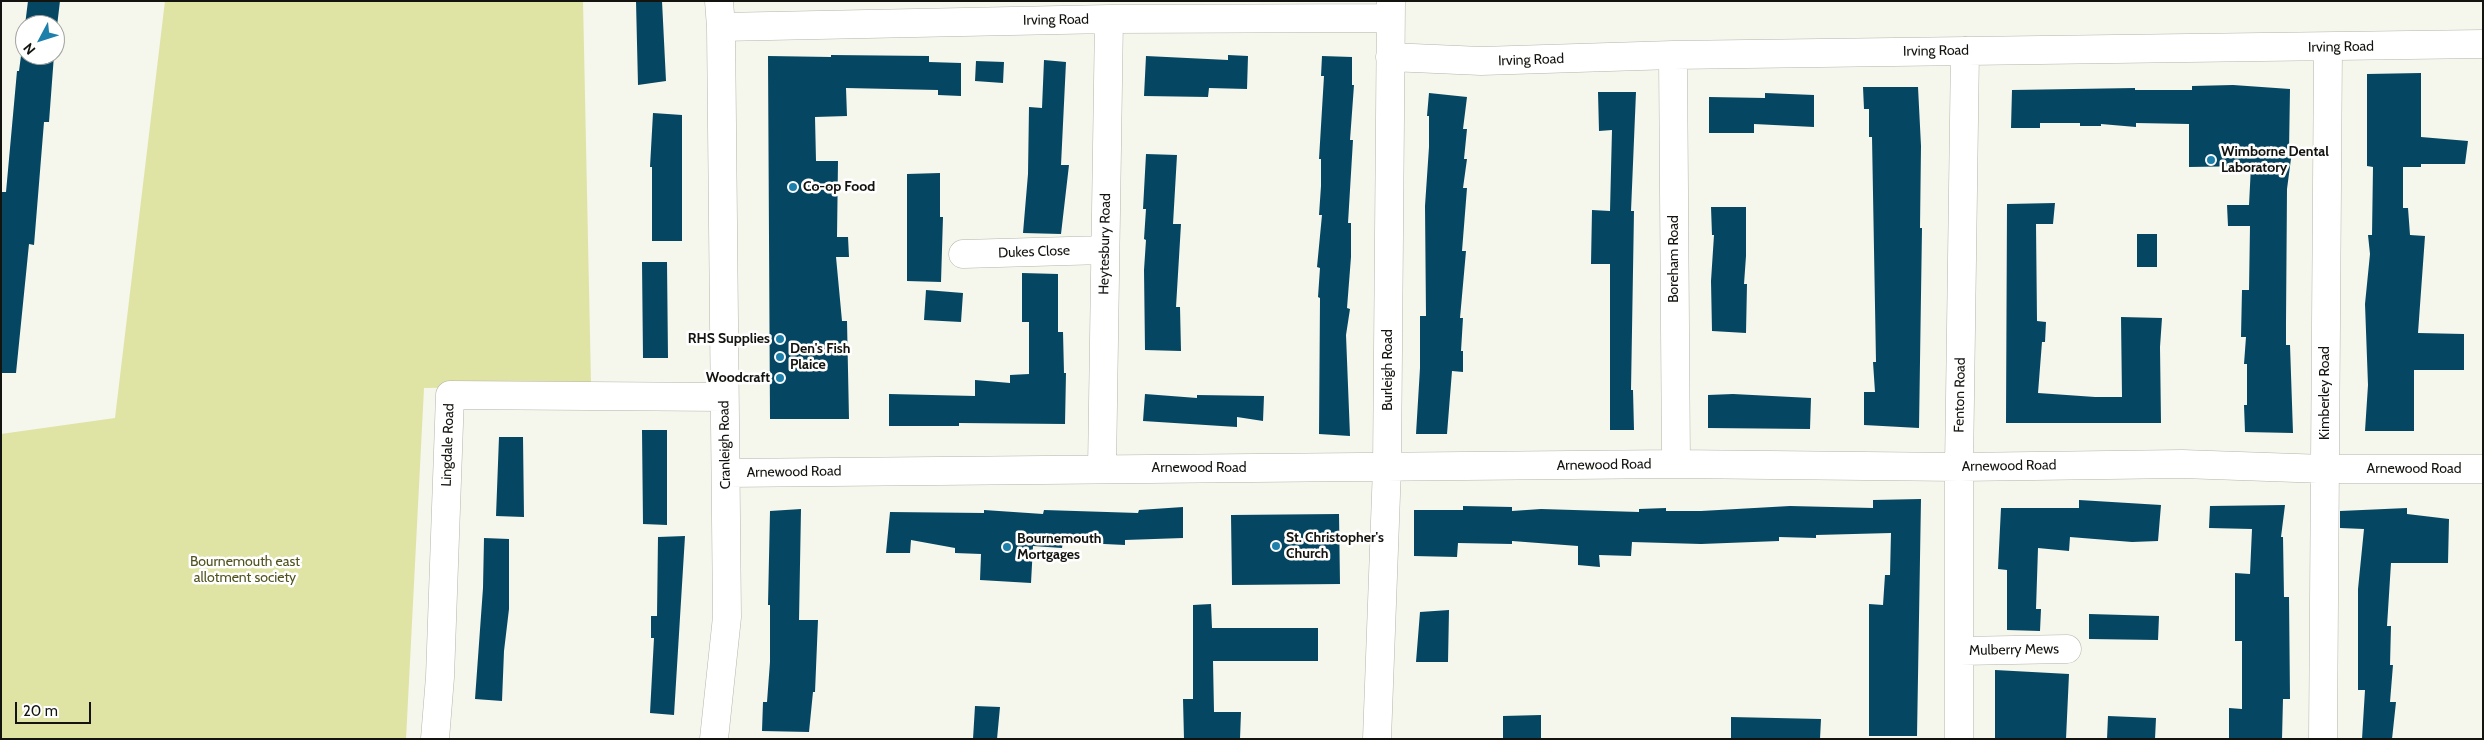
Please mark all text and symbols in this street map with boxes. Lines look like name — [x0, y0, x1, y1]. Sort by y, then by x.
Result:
street label: Irving Road — [1023, 11, 1089, 29]
north arrow — [15, 15, 65, 65]
street label: Irving Road — [2308, 38, 2374, 56]
text: N — [19, 39, 39, 59]
street label: Irving Road — [1903, 42, 1969, 60]
street label: Irving Road — [1498, 50, 1564, 70]
place label: Wimborne Dental Laboratory — [2221, 144, 2329, 176]
marker: Wimborne Dental Laboratory — [2205, 154, 2217, 166]
place label: Co-op Food — [803, 179, 875, 195]
marker: Co-op Food — [787, 181, 799, 193]
street label: Heytesbury Road — [1096, 193, 1114, 295]
street label: Boreham Road — [1666, 215, 1682, 303]
street label: Dukes Close — [998, 242, 1070, 262]
street label: Burleigh Road — [1380, 329, 1396, 411]
place label: RHS Supplies — [688, 331, 770, 347]
marker: RHS Supplies — [774, 333, 786, 345]
place label: Den's Fish Plaice — [790, 341, 850, 374]
street label: Kimberley Road — [2317, 346, 2333, 440]
marker: Den's Fish Plaice — [774, 351, 786, 363]
street label: Fenton Road — [1951, 357, 1969, 433]
place label: Woodcraft — [706, 370, 770, 386]
marker: Woodcraft — [774, 372, 786, 384]
street label: Cranleigh Road — [716, 400, 734, 490]
street label: Lingdale Road — [438, 403, 458, 487]
street label: Arnewood Road — [1556, 456, 1652, 474]
street label: Arnewood Road — [1961, 457, 2057, 475]
street label: Arnewood Road — [1152, 460, 1246, 476]
street label: Arnewood Road — [2367, 461, 2461, 477]
street label: Arnewood Road — [746, 463, 842, 481]
place label: St. Christopher's Church — [1286, 530, 1384, 562]
place label: Bournemouth Mortgages — [1017, 531, 1101, 564]
marker: St. Christopher's Church — [1270, 540, 1282, 552]
marker: Bournemouth Mortgages — [1001, 541, 1013, 553]
park label: Bournemouth east allotment society — [190, 554, 300, 586]
street label: Mulberry Mews — [1969, 641, 2059, 659]
scale bar — [18, 692, 94, 724]
text: 20 m — [23, 702, 58, 720]

